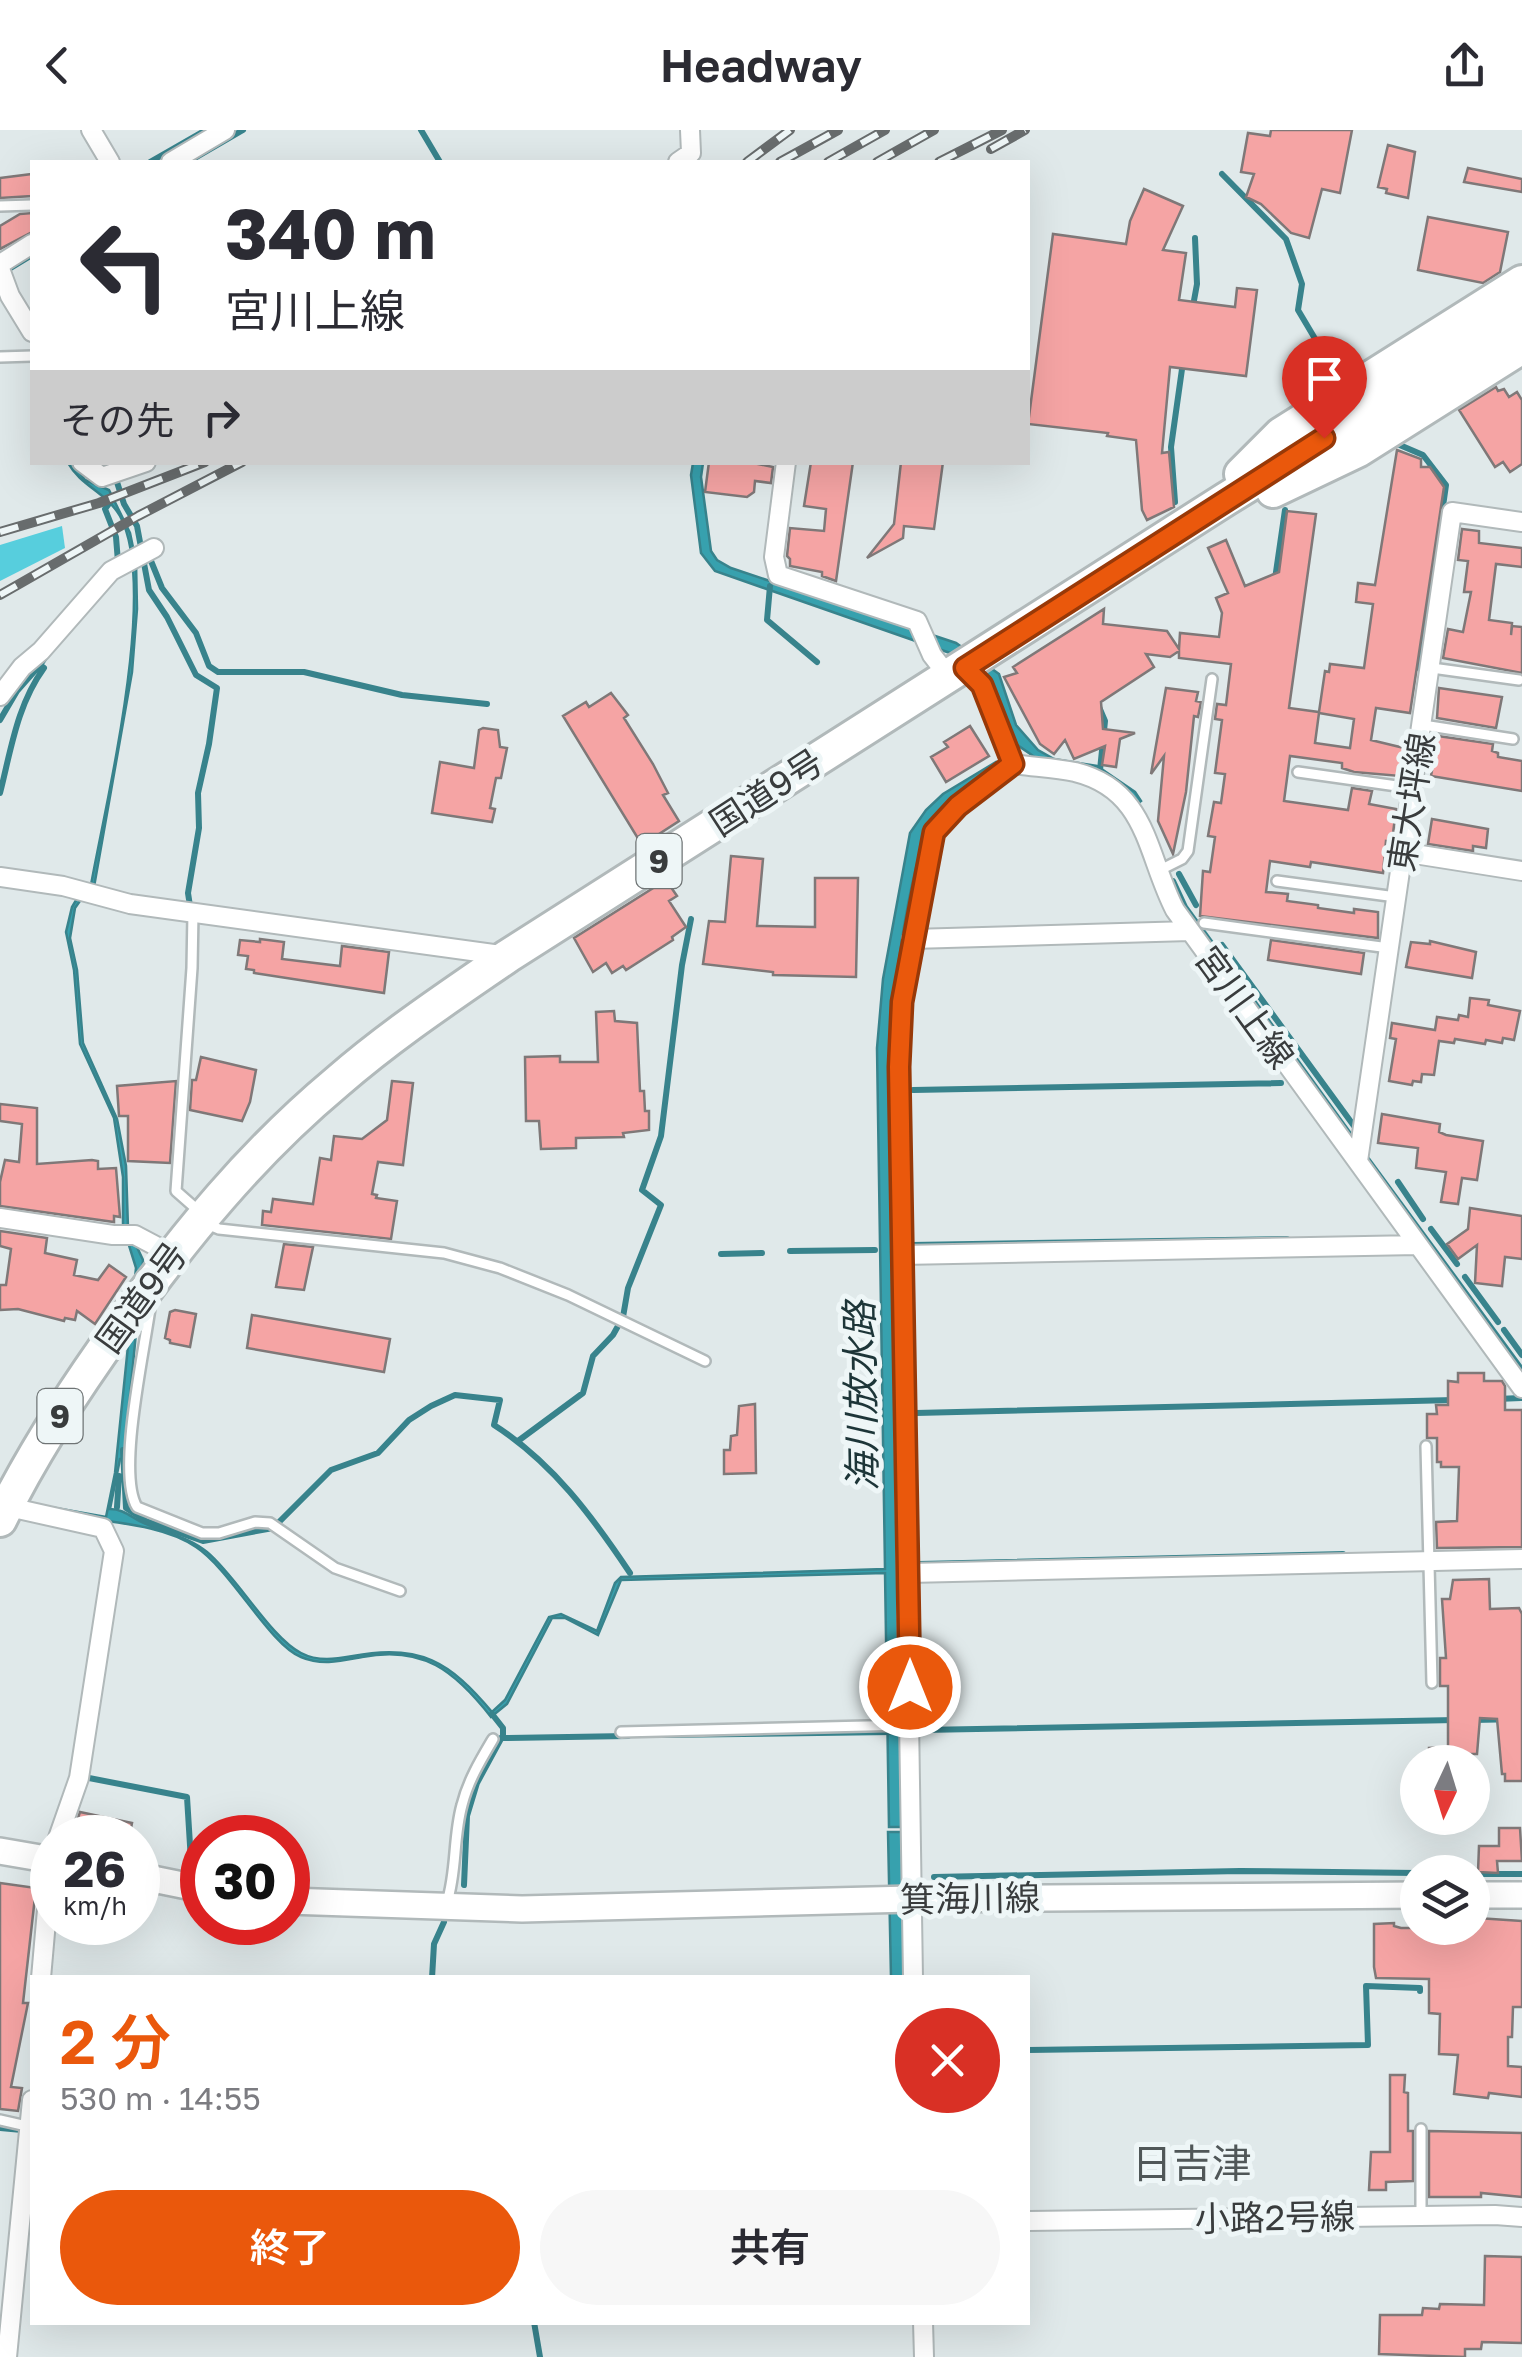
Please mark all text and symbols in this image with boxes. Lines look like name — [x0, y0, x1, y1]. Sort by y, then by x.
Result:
icon: back — [30, 38, 85, 93]
text: Headway — [660, 38, 862, 92]
icon: share — [1437, 38, 1492, 93]
text: 340 m — [225, 190, 436, 274]
icon: left — [60, 200, 190, 330]
text: 宮川上線 — [225, 283, 405, 337]
pin — [1282, 336, 1367, 439]
icon: arrive — [1297, 351, 1352, 406]
icon: right — [194, 390, 249, 445]
text: その先 — [60, 397, 174, 442]
street label: 東大坪線 — [1379, 730, 1443, 874]
street label: 国道9号 — [702, 740, 830, 844]
road number: 9 — [636, 834, 682, 888]
street label: 宮川上線 — [1187, 938, 1303, 1076]
street label: 国道9号 — [87, 1234, 195, 1360]
water label: 海川放水路 — [836, 1298, 884, 1491]
road number: 9 — [38, 1389, 82, 1443]
position arrow — [858, 1635, 962, 1739]
north arrow — [1400, 1745, 1490, 1835]
map controls — [1400, 1745, 1490, 1945]
speed limit sign: 30 — [180, 1815, 310, 1945]
text: 26 — [64, 1838, 126, 1898]
button: layers — [1400, 1855, 1490, 1945]
street label: 箕海川線 — [900, 1876, 1040, 1920]
text: km/h — [63, 1890, 127, 1921]
text: 2 分 — [60, 2005, 171, 2077]
button: close — [895, 2008, 1000, 2113]
text: 530 m · 14:55 — [60, 2079, 261, 2117]
district label: 日吉津 — [1132, 2139, 1252, 2187]
button: 終了 — [60, 2190, 520, 2305]
button: 共有 — [540, 2190, 1000, 2305]
street label: 小路2号線 — [1194, 2195, 1356, 2239]

